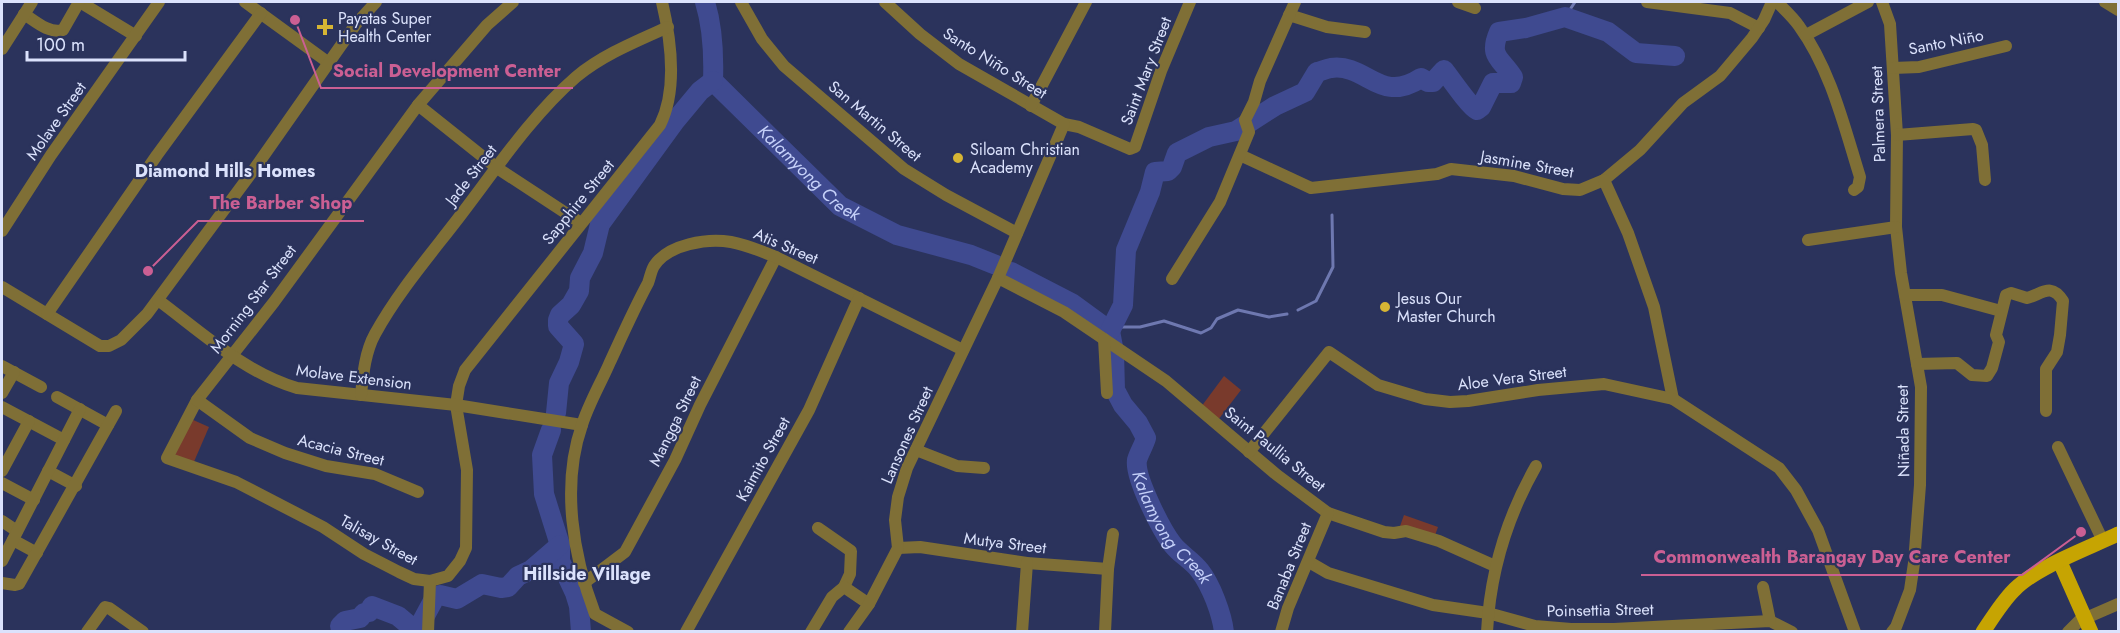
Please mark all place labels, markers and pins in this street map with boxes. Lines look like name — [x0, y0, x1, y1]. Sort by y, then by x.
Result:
place label: Payatas Super Health Center — [338, 7, 432, 48]
marker: Payatas Super Health Center — [316, 18, 334, 36]
callout: Social Development Center — [321, 52, 573, 88]
place label: Siloam Christian Academy — [970, 138, 1080, 179]
marker: Siloam Christian Academy — [951, 151, 965, 165]
callout: The Barber Shop — [198, 185, 364, 221]
place label: Jesus Our Master Church — [1395, 287, 1496, 328]
marker: Jesus Our Master Church — [1378, 300, 1392, 314]
callout: Commonwealth Barangay Day Care Center — [1641, 539, 2022, 575]

